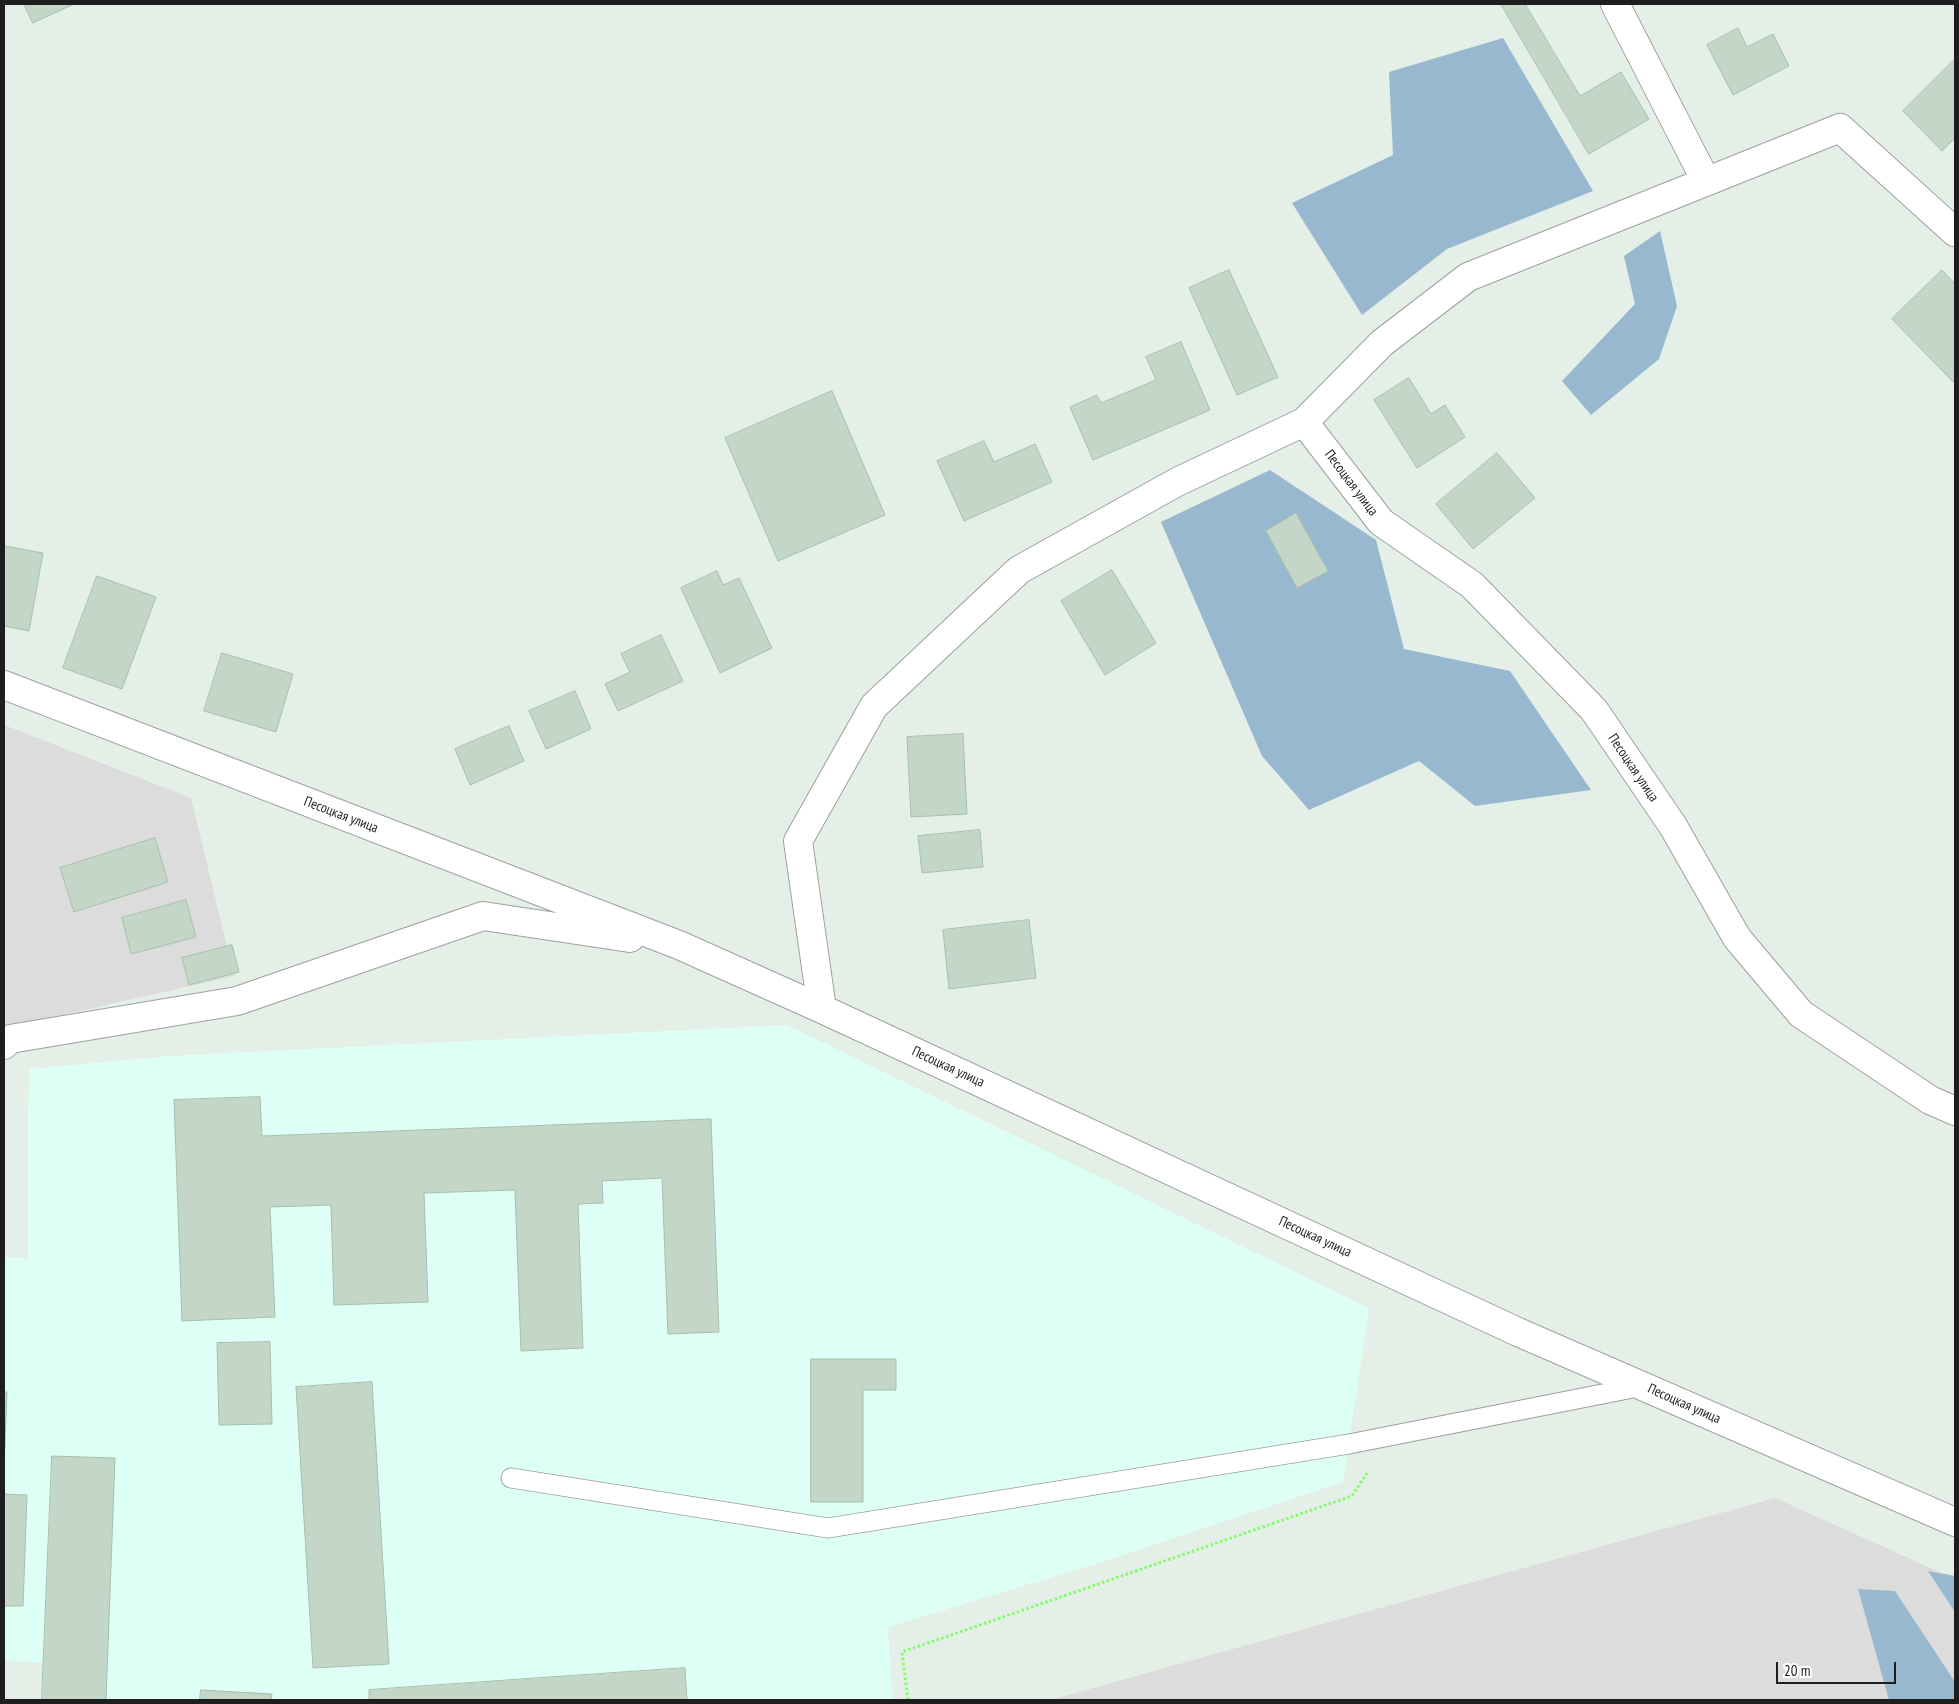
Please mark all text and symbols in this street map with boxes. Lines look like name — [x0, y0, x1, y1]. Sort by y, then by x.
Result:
street label: Песоцкая улица — [1321, 447, 1381, 519]
street label: Песоцкая улица — [1604, 731, 1662, 805]
street label: Песоцкая улица — [302, 793, 380, 837]
street label: Песоцкая улица — [909, 1043, 987, 1091]
street label: Песоцкая улица — [1276, 1213, 1354, 1261]
street label: Песоцкая улица — [1645, 1380, 1723, 1428]
scale bar — [1779, 1652, 1899, 1684]
text: 20 m — [1784, 1661, 1810, 1680]

